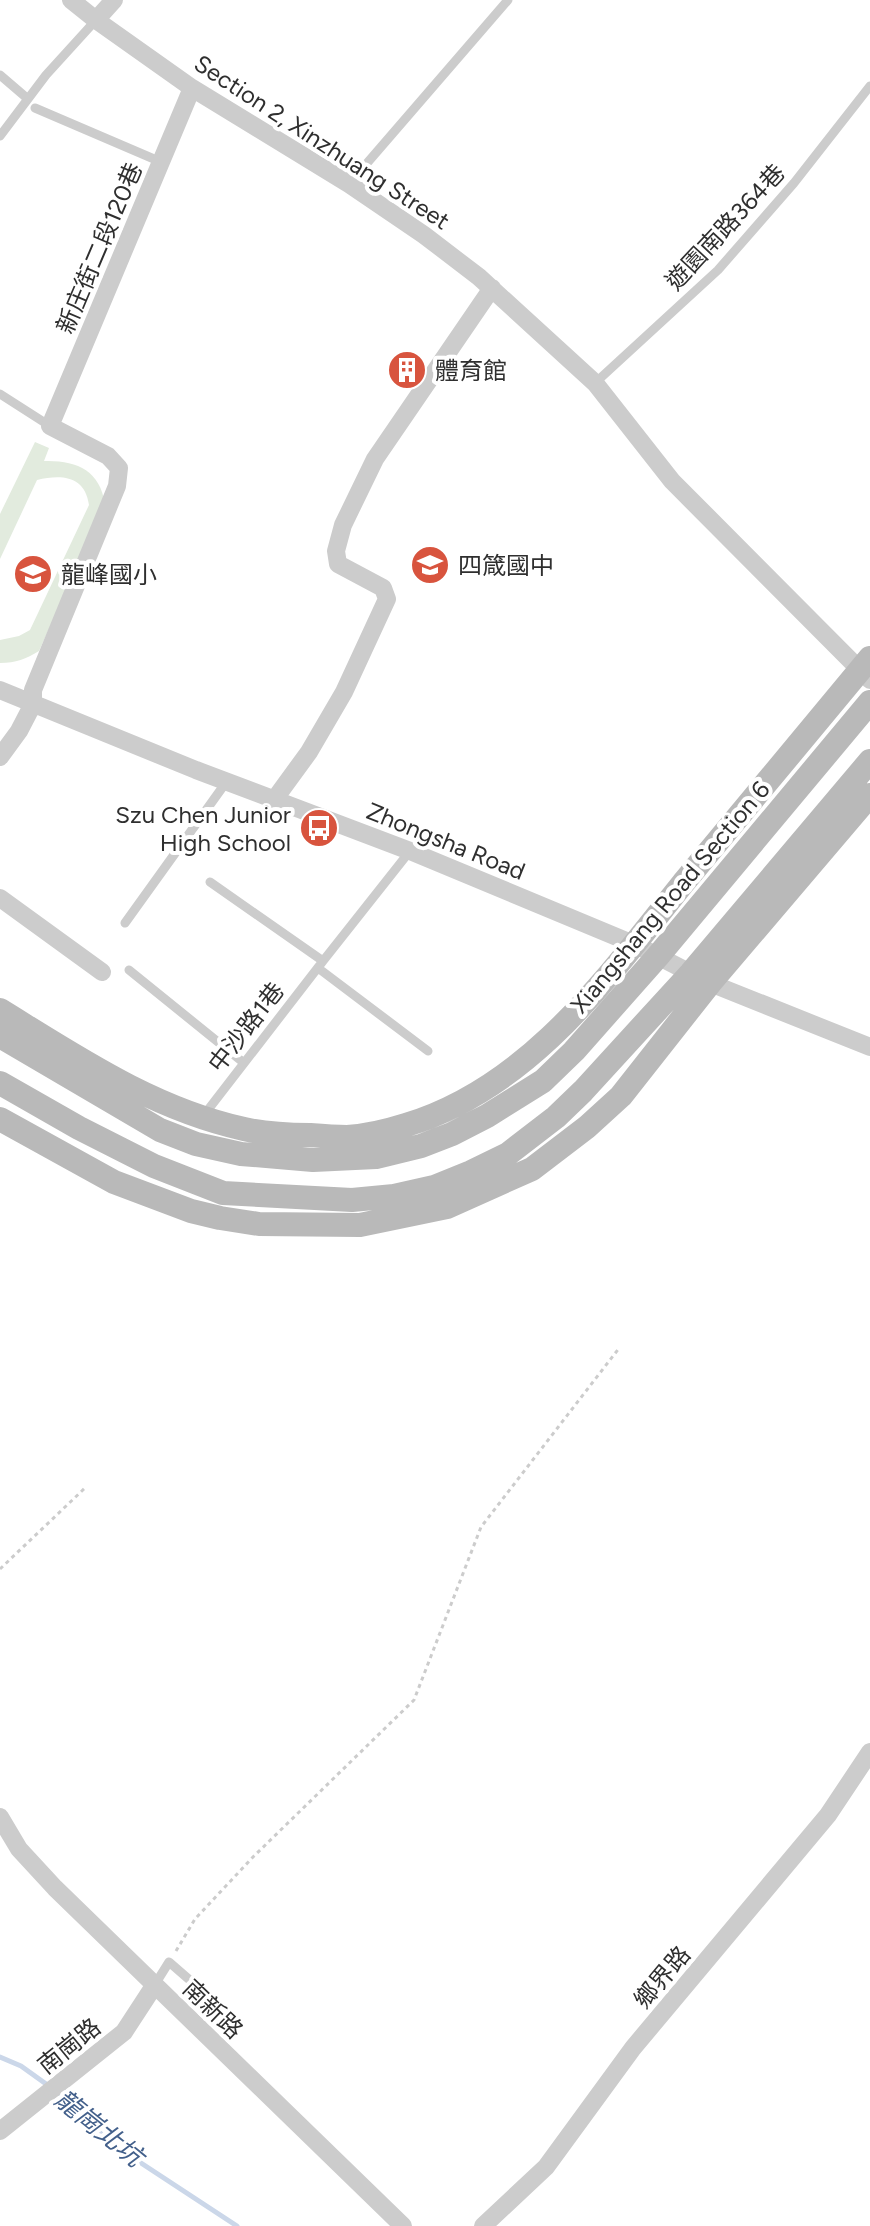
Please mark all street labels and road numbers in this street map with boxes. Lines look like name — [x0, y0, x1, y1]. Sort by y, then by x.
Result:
street label: Section 2, Xinzhuang Street — [189, 49, 455, 235]
street label: 新庄街二段120巷 — [50, 158, 148, 338]
street label: 遊園南路364巷 — [659, 158, 791, 296]
street label: Xiangshang Road Section 6 — [564, 775, 776, 1019]
street label: Zhongsha Road — [363, 796, 529, 886]
street label: 中沙路1巷 — [202, 976, 290, 1078]
street label: 鄉界路 — [628, 1940, 696, 2014]
street label: 南新路 — [177, 1974, 249, 2044]
street label: 南崗路 — [32, 2012, 106, 2080]

